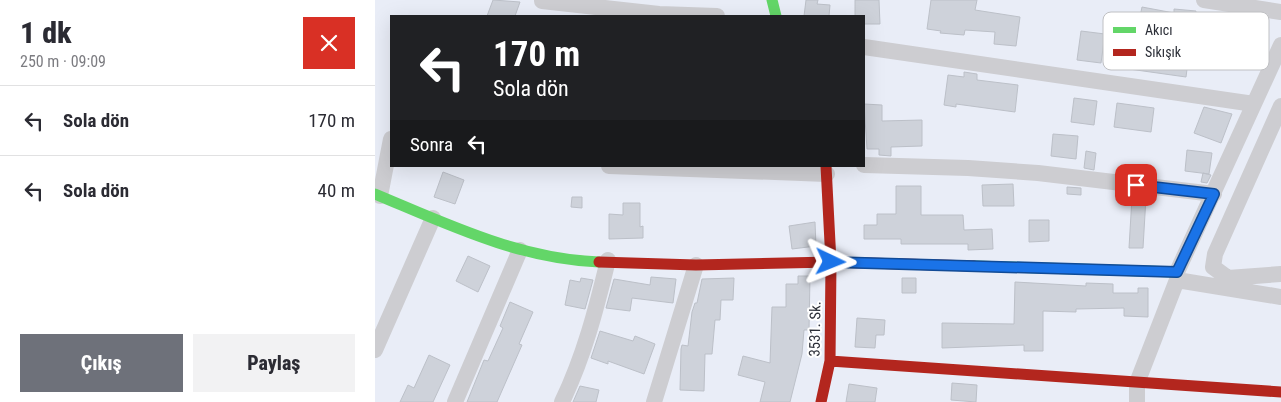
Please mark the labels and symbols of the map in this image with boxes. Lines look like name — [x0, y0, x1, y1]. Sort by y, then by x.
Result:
legend — [1103, 12, 1269, 70]
text: Akıcı — [1145, 22, 1172, 38]
text: Sıkışık — [1145, 44, 1182, 60]
pin — [1115, 164, 1157, 206]
position arrow — [804, 235, 856, 287]
street label: 3531. Sk. — [806, 301, 824, 357]

